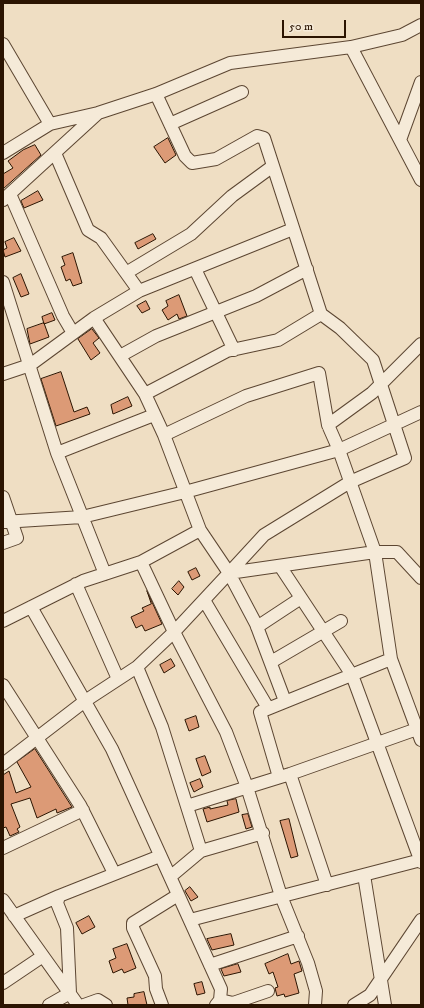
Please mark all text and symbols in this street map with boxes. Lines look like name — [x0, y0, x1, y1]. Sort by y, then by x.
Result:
scale bar — [284, 12, 348, 38]
text: 50 m — [289, 19, 313, 34]

